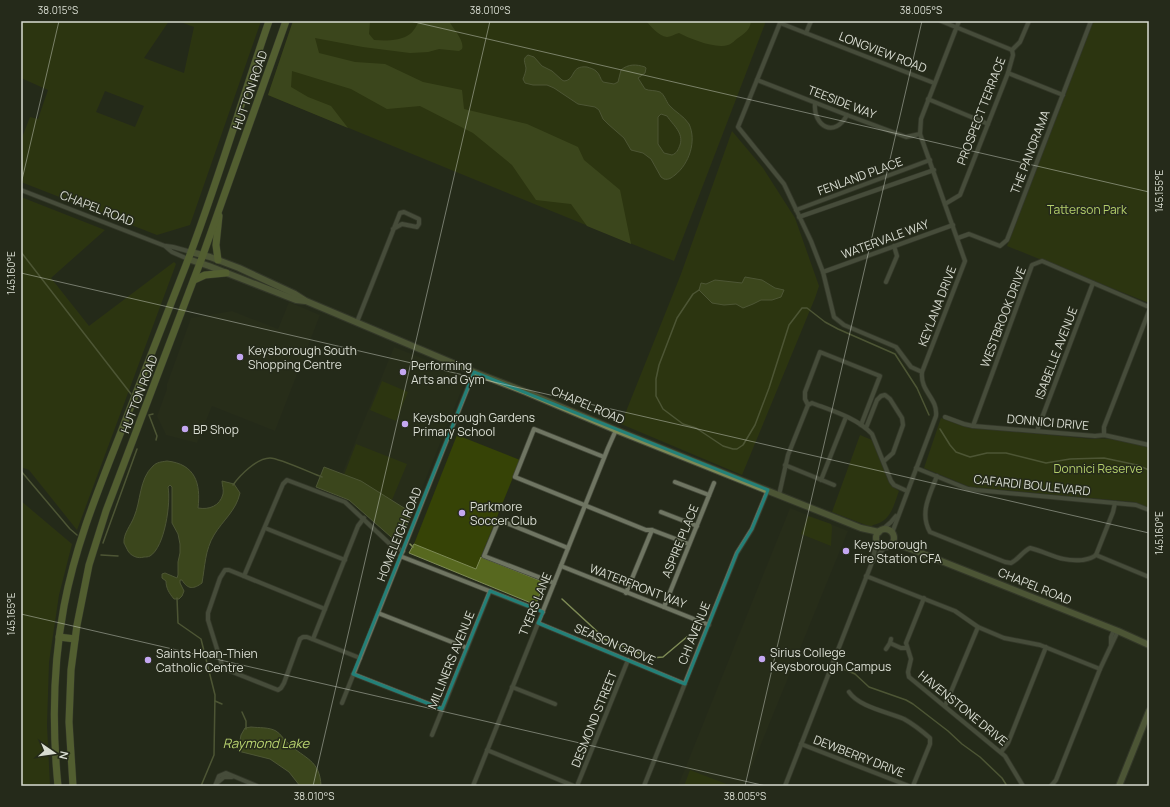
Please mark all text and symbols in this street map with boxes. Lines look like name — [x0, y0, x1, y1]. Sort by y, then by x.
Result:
text: 38.015°S — [38, 3, 78, 17]
text: 38.010°S — [470, 3, 510, 17]
text: 38.005°S — [900, 3, 942, 17]
street label: LONGVIEW ROAD — [837, 27, 929, 77]
street label: HUTTON ROAD — [229, 48, 271, 132]
street label: PROSPECT TERRACE — [953, 54, 1009, 167]
street label: TEESIDE WAY — [805, 81, 879, 123]
street label: THE PANORAMA — [1006, 107, 1054, 196]
street label: FENLAND PLACE — [815, 153, 905, 199]
text: 145.155°E — [1152, 169, 1166, 212]
street label: CHAPEL ROAD — [58, 186, 136, 230]
park label: Tatterson Park — [1047, 201, 1128, 218]
street label: WATERVALE WAY — [839, 215, 932, 263]
text: 145.160°E — [4, 251, 18, 295]
street label: KEYLANA DRIVE — [914, 263, 960, 349]
street label: WESTBROOK DRIVE — [976, 264, 1030, 370]
street label: ISABELLE AVENUE — [1031, 304, 1082, 402]
place label: Keysborough South Shopping Centre — [248, 342, 357, 373]
street label: HUTTON ROAD — [116, 352, 162, 436]
marker: Keysborough South Shopping Centre — [235, 352, 245, 362]
place label: Performing Arts and Gym — [411, 357, 485, 388]
marker: Performing Arts and Gym — [398, 367, 408, 377]
street label: CHAPEL ROAD — [549, 382, 627, 428]
place label: Keysborough Gardens Primary School — [413, 409, 535, 440]
street label: DONNICI DRIVE — [1006, 410, 1090, 434]
marker: Keysborough Gardens Primary School — [400, 419, 410, 429]
place label: BP Shop — [193, 421, 239, 438]
marker: BP Shop — [180, 424, 190, 434]
park label: Donnici Reserve — [1054, 460, 1142, 477]
street label: CAFARDI BOULEVARD — [973, 470, 1091, 500]
street label: HOMELEIGH ROAD — [372, 484, 426, 584]
place label: Parkmore Soccer Club — [470, 498, 537, 529]
street label: ASPIRE PLACE — [658, 502, 703, 580]
marker: Parkmore Soccer Club — [457, 508, 467, 518]
text: 145.160°E — [1152, 511, 1166, 555]
place label: Keysborough Fire Station CFA — [854, 536, 942, 567]
marker: Keysborough Fire Station CFA — [841, 546, 851, 556]
street label: WATERFRONT WAY — [587, 560, 689, 612]
street label: CHAPEL ROAD — [996, 563, 1074, 609]
street label: TYERS LANE — [515, 570, 556, 638]
text: 145.165°E — [4, 592, 18, 636]
street label: CHI AVENUE — [674, 599, 714, 667]
street label: MILLINERS AVENUE — [424, 608, 479, 712]
street label: SEASON GROVE — [572, 619, 658, 669]
place label: Sirius College Keysborough Campus — [770, 644, 891, 675]
place label: Saints Hoan-Thien Catholic Centre — [156, 645, 258, 676]
marker: Sirius College Keysborough Campus — [757, 654, 767, 664]
marker: Saints Hoan-Thien Catholic Centre — [143, 655, 153, 665]
street label: HAVENSTONE DRIVE — [915, 667, 1011, 749]
street label: DESMOND STREET — [567, 668, 621, 770]
street label: DEWBERRY DRIVE — [811, 731, 907, 781]
north arrow — [34, 733, 74, 773]
water label: Raymond Lake — [223, 734, 311, 752]
text: N — [56, 750, 72, 761]
text: 38.010°S — [294, 789, 334, 803]
text: 38.005°S — [724, 789, 766, 803]

